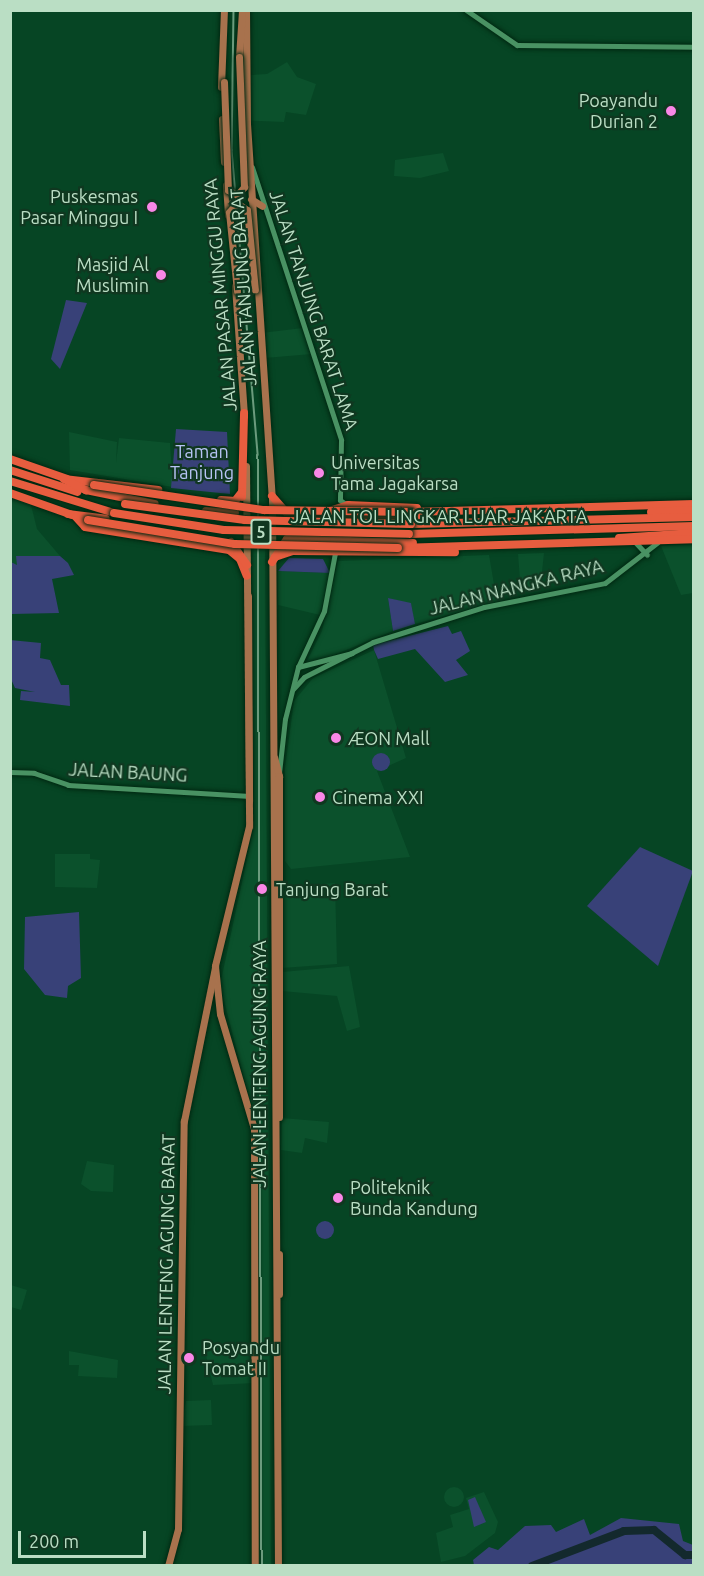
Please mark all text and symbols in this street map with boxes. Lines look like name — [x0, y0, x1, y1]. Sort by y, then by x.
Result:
place label: Poayandu Durian 2 — [579, 90, 658, 132]
marker: Poayandu Durian 2 — [662, 102, 680, 120]
street label: JALAN PASAR MINGGU RAYA — [199, 178, 241, 412]
place label: Puskesmas Pasar Minggu I — [20, 186, 138, 228]
street label: JALAN TANJUNG BARAT — [225, 187, 261, 387]
street label: JALAN TANJUNG BARAT LAMA — [265, 187, 363, 433]
marker: Puskesmas Pasar Minggu I — [143, 198, 161, 216]
place label: Masjid Al Muslimin — [76, 254, 149, 296]
marker: Masjid Al Muslimin — [154, 268, 168, 282]
park label: Taman Tanjung — [170, 441, 234, 484]
place label: Universitas Tama Jagakarsa — [331, 452, 458, 494]
marker: Universitas Tama Jagakarsa — [312, 466, 326, 480]
street label: JALAN TOL LINGKAR LUAR JAKARTA — [290, 505, 588, 527]
road number: 5 — [249, 519, 273, 545]
street label: JALAN NANGKA RAYA — [427, 555, 605, 619]
place label: ÆON Mall — [348, 727, 430, 749]
marker: ÆON Mall — [329, 731, 343, 745]
street label: JALAN BAUNG — [68, 758, 188, 786]
place label: Cinema XXI — [332, 786, 424, 808]
marker: Cinema XXI — [313, 790, 327, 804]
place label: Tanjung Barat — [276, 878, 388, 900]
marker: Tanjung Barat — [253, 880, 271, 898]
street label: JALAN LENTENG AGUNG RAYA — [248, 940, 270, 1188]
street label: JALAN LENTENG AGUNG BARAT — [153, 1134, 179, 1394]
place label: Politeknik Bunda Kandung — [350, 1177, 478, 1220]
marker: Politeknik Bunda Kandung — [331, 1191, 345, 1205]
place label: Posyandu Tomat II — [202, 1337, 280, 1380]
marker: Posyandu Tomat II — [180, 1349, 198, 1367]
scale bar — [21, 1519, 148, 1557]
text: 200 m — [29, 1531, 79, 1551]

